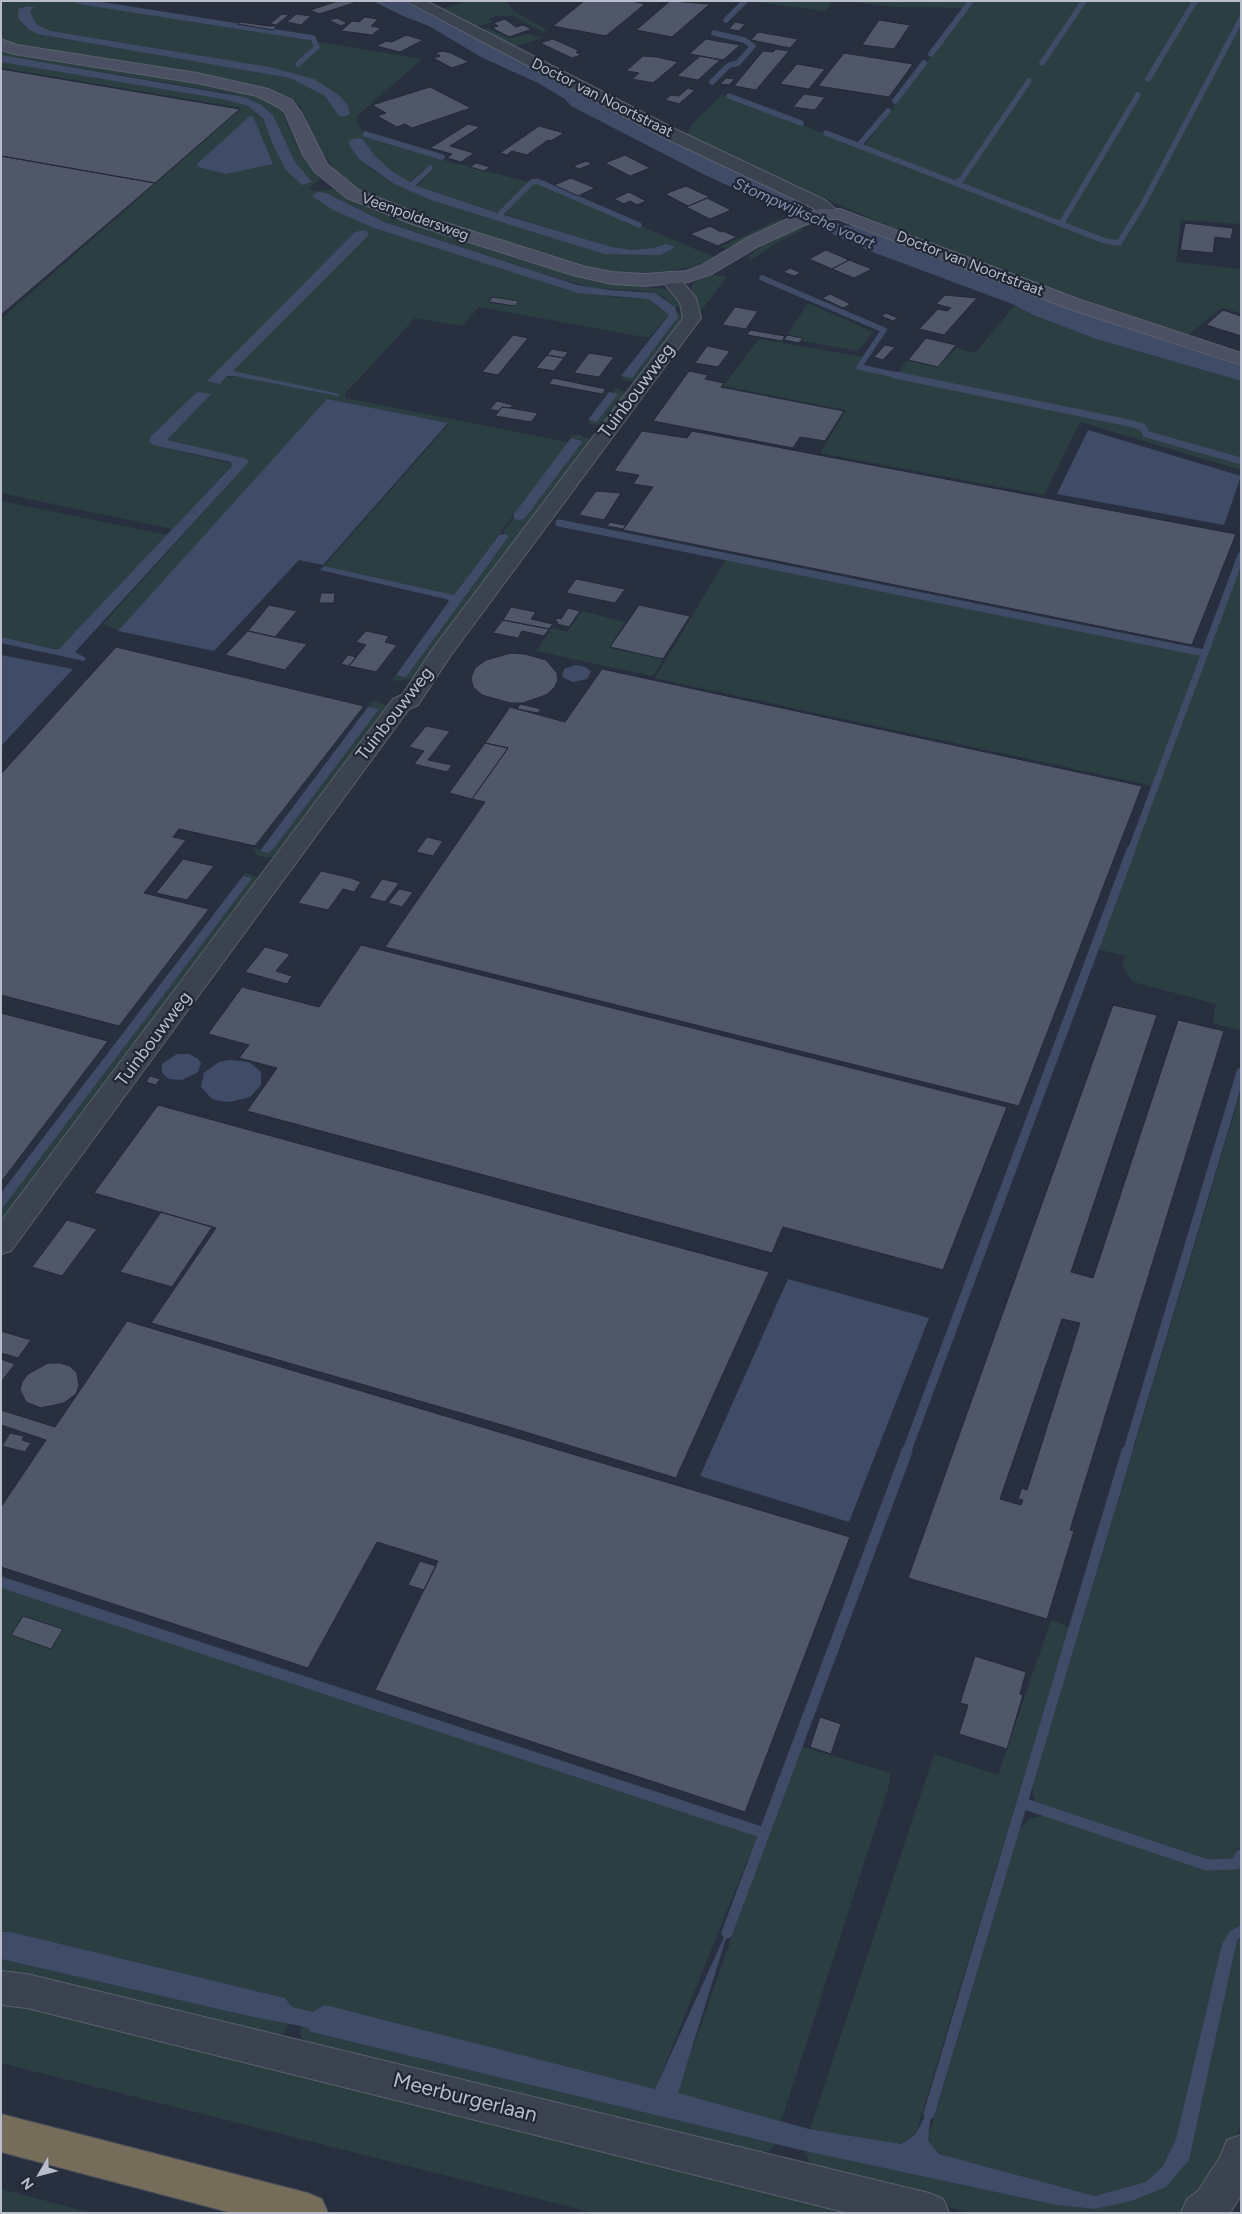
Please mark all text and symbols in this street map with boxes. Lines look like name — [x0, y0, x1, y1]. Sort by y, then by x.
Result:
street label: Doctor van Noortstraat — [528, 55, 676, 141]
water label: Stompwijksche vaart — [730, 174, 878, 254]
street label: Veenpoldersweg — [359, 189, 471, 245]
street label: Doctor van Noortstraat — [894, 228, 1046, 300]
street label: Tuinbouwweg — [594, 339, 680, 443]
street label: Tuinbouwweg — [352, 663, 438, 765]
street label: Tuinbouwweg — [111, 987, 197, 1091]
street label: Meerburgerlaan — [390, 2068, 540, 2128]
north arrow — [15, 2149, 65, 2199]
text: N — [18, 2174, 38, 2193]

